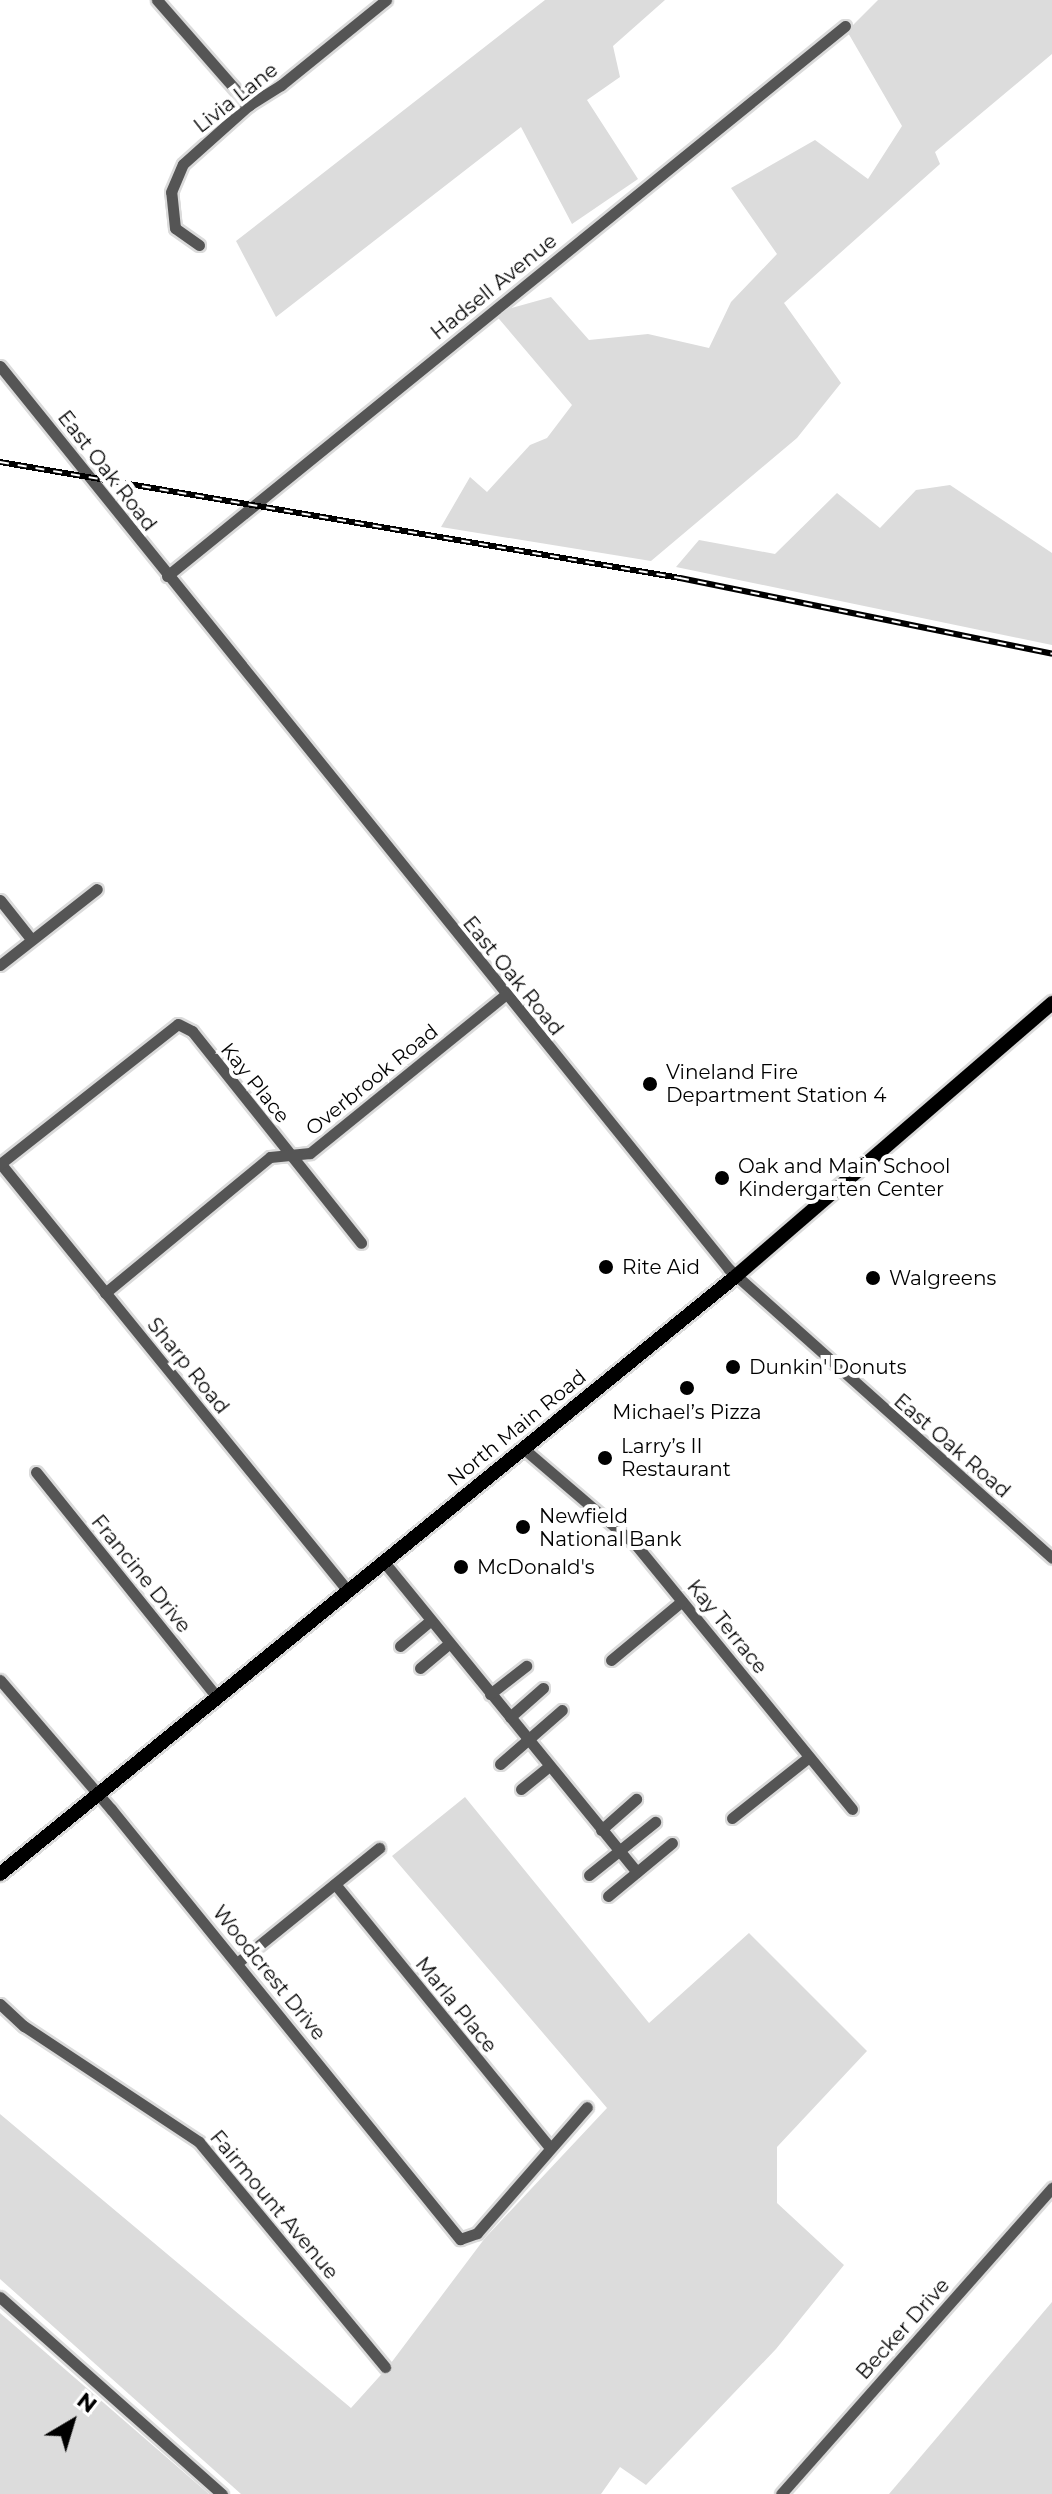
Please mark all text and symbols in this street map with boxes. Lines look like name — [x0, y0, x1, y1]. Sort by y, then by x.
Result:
street label: Livia Lane — [189, 58, 283, 138]
street label: Hadsell Avenue — [426, 229, 562, 345]
street label: East Oak Road — [53, 406, 161, 536]
street label: East Oak Road — [458, 912, 568, 1040]
street label: Overbrook Road — [301, 1019, 443, 1141]
street label: Kay Place — [215, 1038, 295, 1128]
place label: Vineland Fire Department Station 4 — [666, 1060, 886, 1107]
marker: Vineland Fire Department Station 4 — [641, 1075, 659, 1093]
place label: Oak and Main School Kindergarten Center — [738, 1154, 950, 1201]
marker: Oak and Main School Kindergarten Center — [713, 1169, 731, 1187]
place label: Rite Aid — [622, 1255, 700, 1279]
marker: Rite Aid — [597, 1258, 615, 1276]
place label: Walgreens — [889, 1266, 996, 1290]
marker: Walgreens — [864, 1269, 882, 1287]
street label: Sharp Road — [142, 1313, 234, 1419]
place label: Dunkin' Donuts — [749, 1355, 907, 1379]
marker: Dunkin' Donuts — [724, 1358, 742, 1376]
street label: North Main Road — [443, 1365, 591, 1491]
marker: Michael’s Pizza — [678, 1379, 696, 1397]
street label: East Oak Road — [889, 1389, 1015, 1503]
place label: Michael’s Pizza — [612, 1400, 762, 1424]
place label: Larry’s II Restaurant — [621, 1434, 731, 1481]
marker: Larry’s II Restaurant — [596, 1449, 614, 1467]
place label: Newfield National Bank — [539, 1504, 681, 1551]
street label: Francine Drive — [86, 1510, 196, 1638]
marker: Newfield National Bank — [514, 1518, 532, 1536]
place label: McDonald's — [477, 1555, 594, 1579]
marker: McDonald's — [452, 1558, 470, 1576]
street label: Kay Terrace — [682, 1575, 772, 1679]
street label: Woodcrest Drive — [207, 1901, 331, 2045]
street label: Marla Place — [410, 1952, 502, 2058]
street label: Fairmount Avenue — [205, 2126, 343, 2284]
street label: Becker Drive — [851, 2274, 955, 2384]
north arrow — [32, 2382, 112, 2462]
text: N — [72, 2387, 102, 2419]

